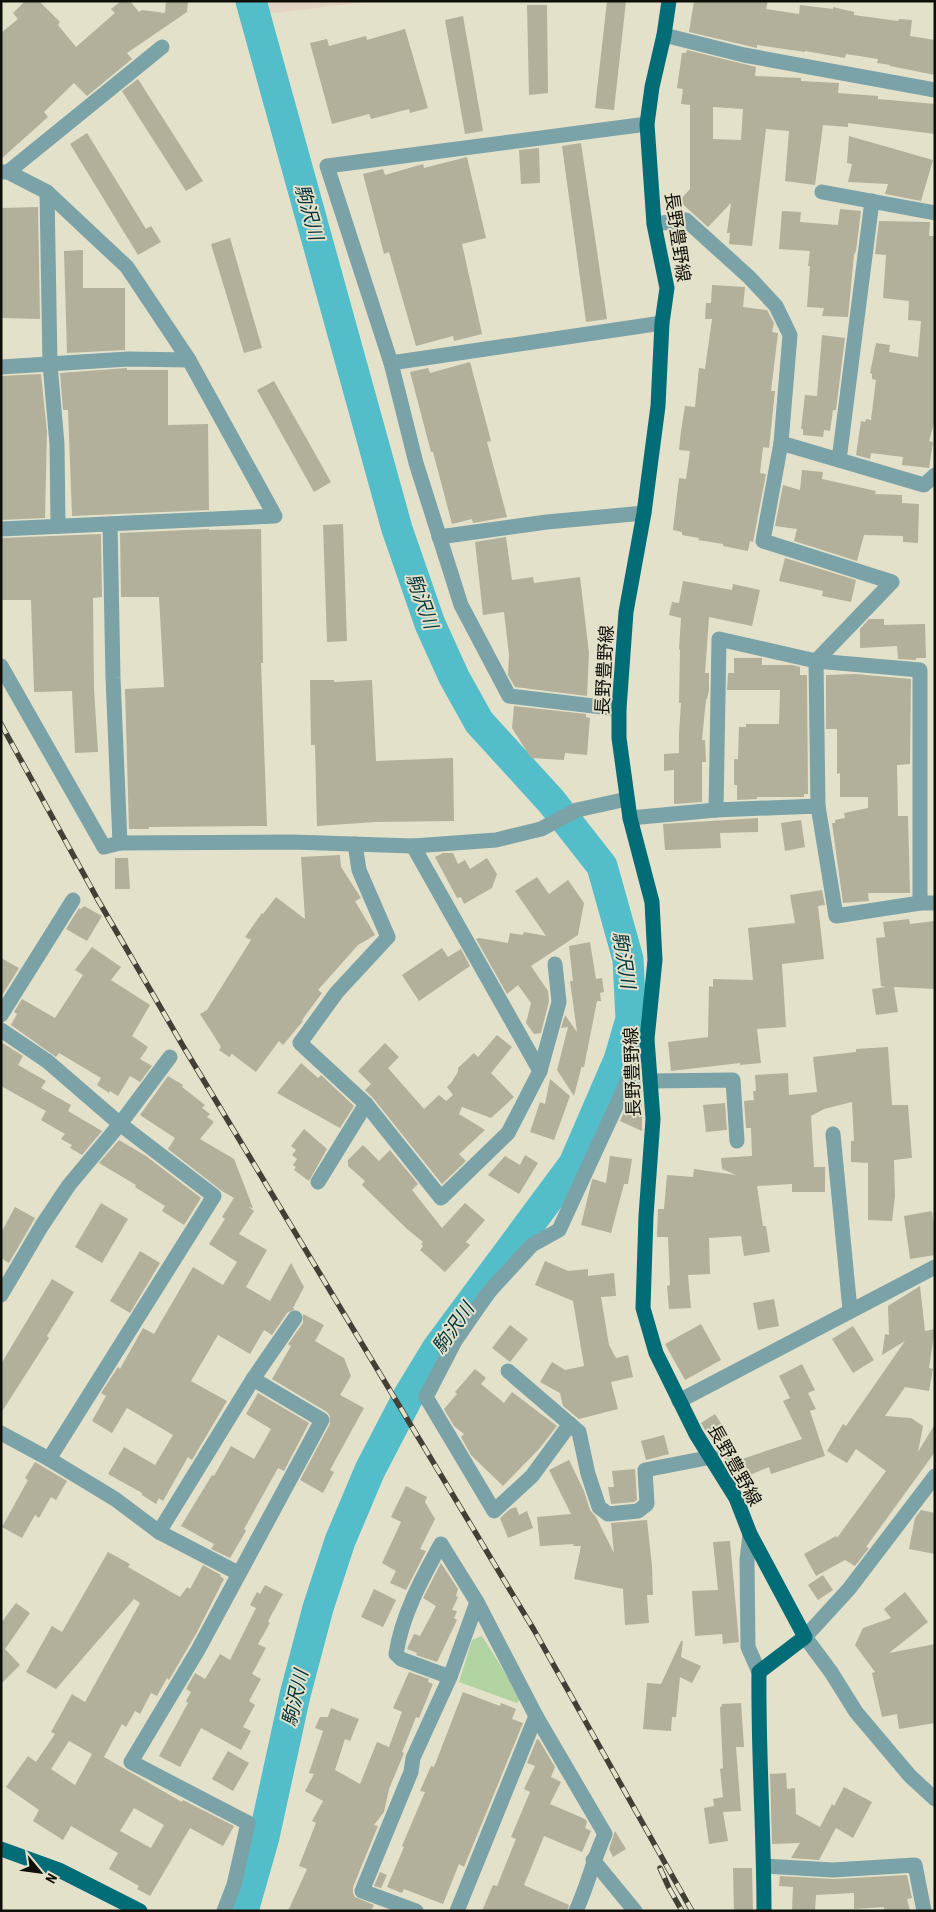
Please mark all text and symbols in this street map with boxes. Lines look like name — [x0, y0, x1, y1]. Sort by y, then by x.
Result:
water label: 駒沢川 — [290, 181, 328, 244]
street label: 長野豊野線 — [661, 191, 695, 283]
water label: 駒沢川 — [401, 570, 443, 634]
street label: 長野豊野線 — [591, 625, 617, 715]
water label: 駒沢川 — [608, 930, 640, 992]
street label: 長野豊野線 — [620, 1027, 644, 1117]
water label: 駒沢川 — [427, 1296, 480, 1358]
street label: 長野豊野線 — [704, 1421, 766, 1509]
water label: 駒沢川 — [277, 1666, 313, 1728]
north arrow — [15, 1847, 65, 1897]
text: N — [42, 1871, 60, 1886]

